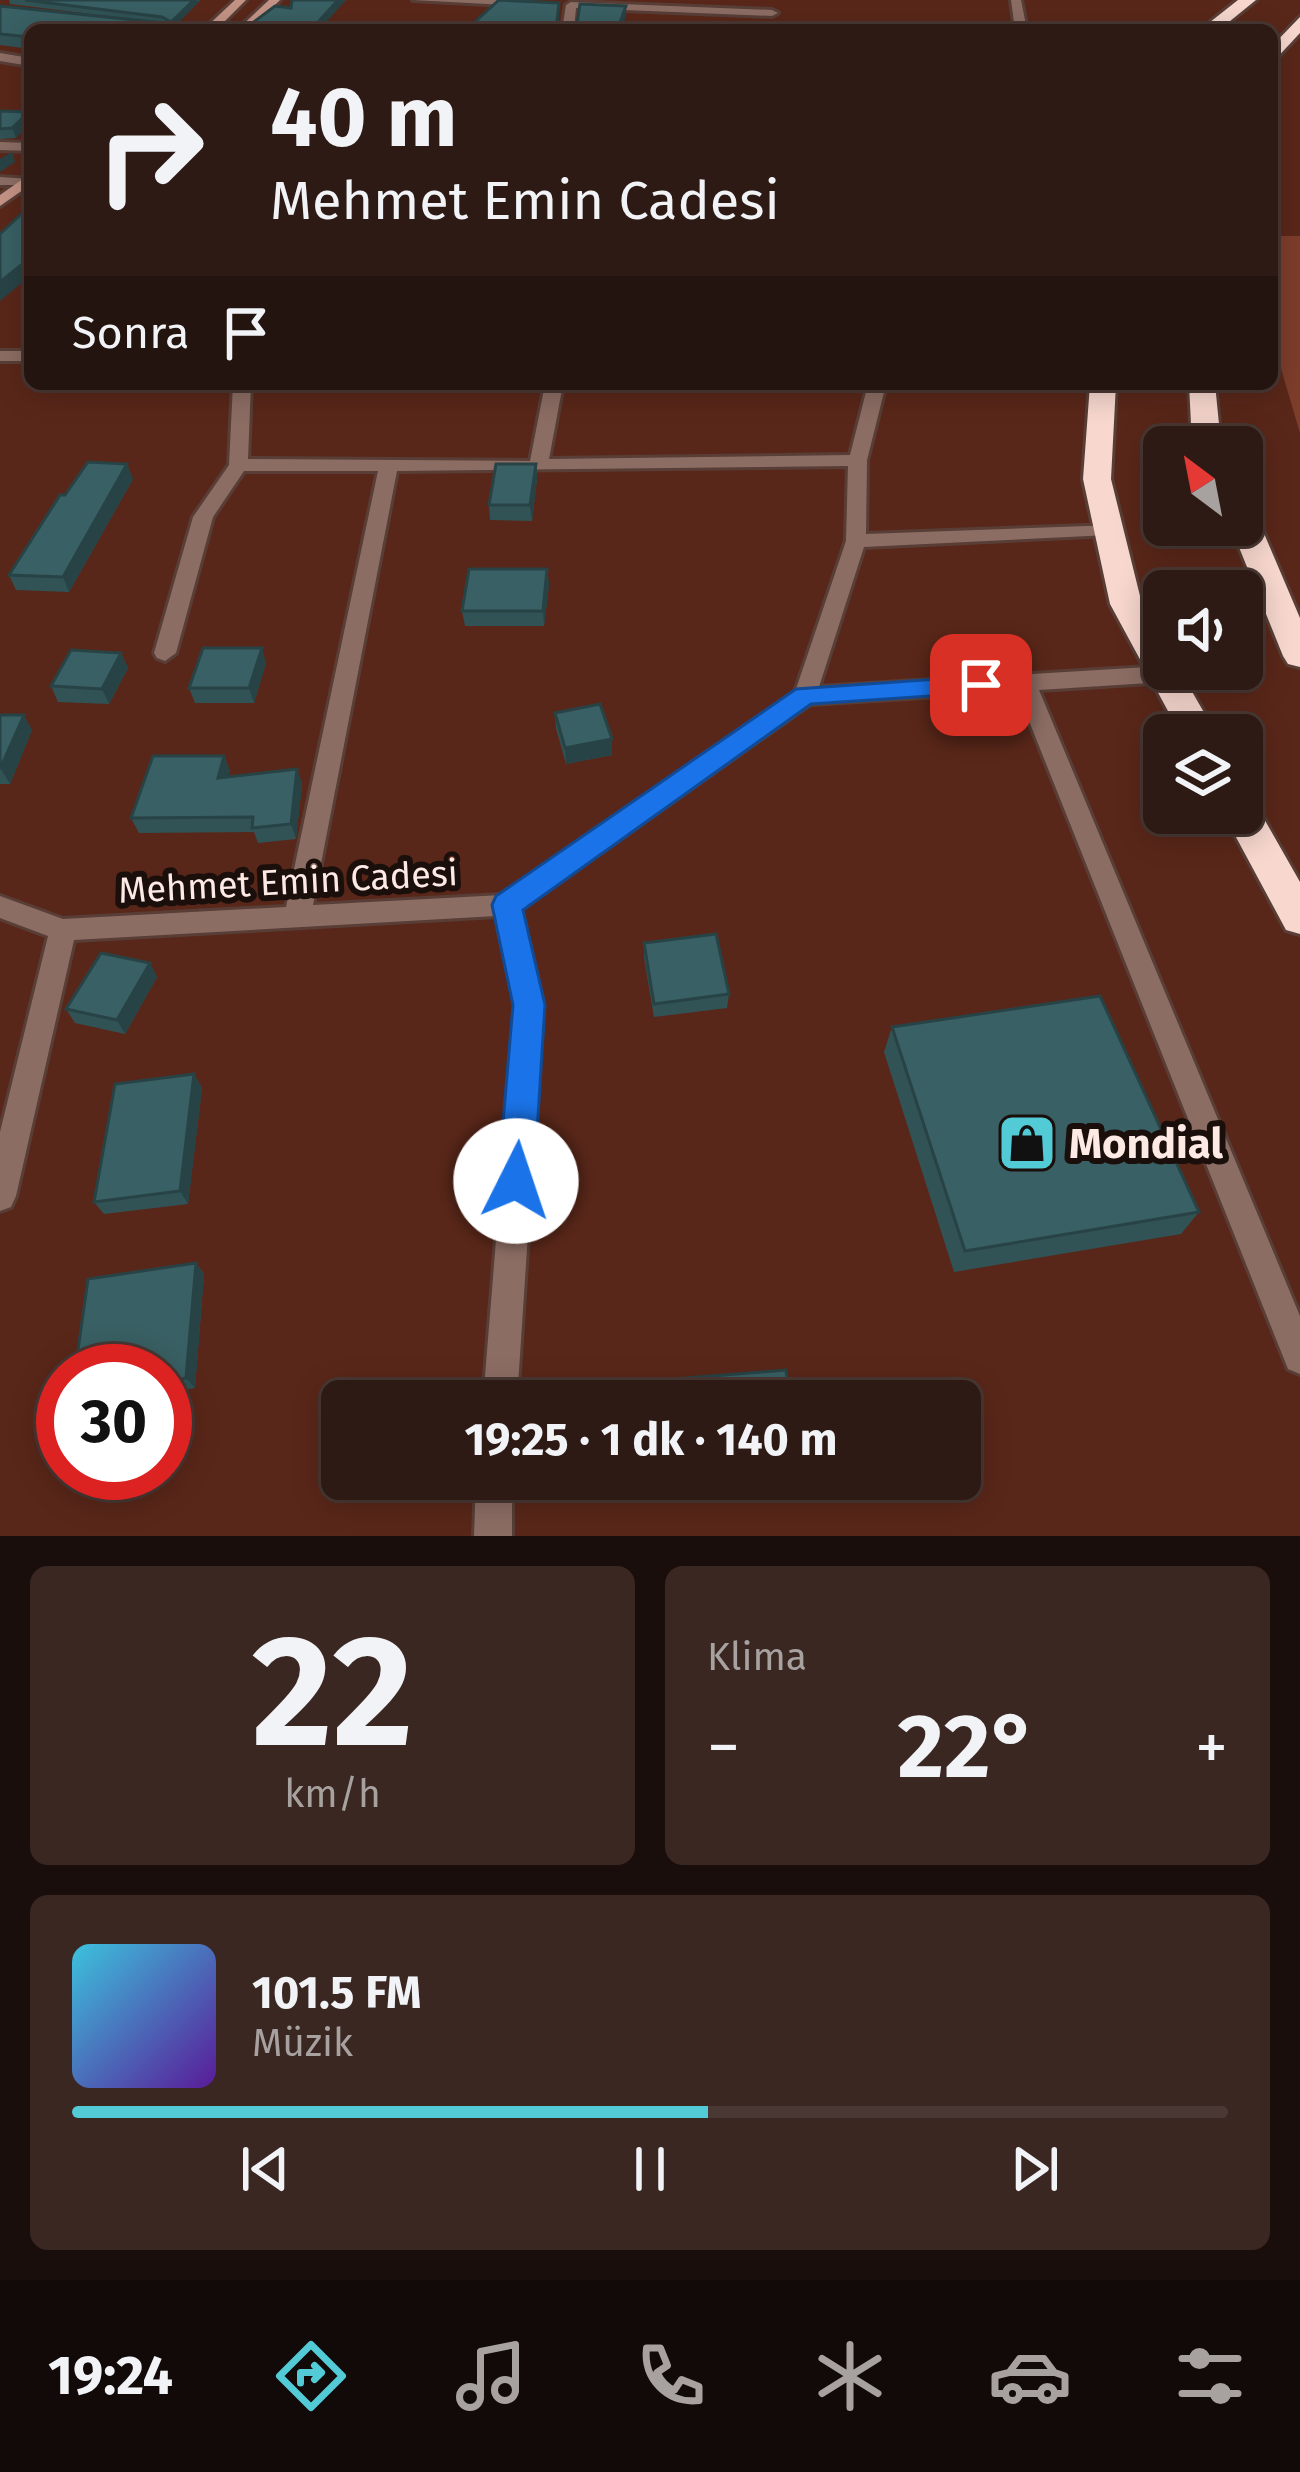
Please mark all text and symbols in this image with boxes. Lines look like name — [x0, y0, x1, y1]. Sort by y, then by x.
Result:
text: 40 m — [270, 67, 458, 168]
icon: right — [72, 72, 228, 228]
text: Mehmet Emin Cadesi — [270, 169, 780, 233]
icon: arrive — [213, 300, 279, 366]
text: Sonra — [72, 306, 189, 360]
north arrow — [1143, 426, 1263, 546]
map controls — [1143, 426, 1263, 834]
button: sound — [1143, 570, 1263, 690]
pin — [930, 634, 1032, 736]
icon: arrive — [948, 652, 1014, 718]
button: layers — [1143, 714, 1263, 834]
street label: Mehmet Emin Cadesi — [117, 851, 459, 913]
shop icon: Mondial — [996, 1112, 1058, 1174]
position arrow — [453, 1118, 579, 1244]
place label: Mondial — [1069, 1119, 1223, 1169]
speed limit sign: 30 — [36, 1344, 192, 1500]
text: 19:25 · 1 dk · 140 m — [464, 1413, 838, 1467]
text: 22 — [252, 1599, 413, 1786]
text: Klima — [707, 1634, 807, 1680]
text: 22° — [898, 1693, 1038, 1801]
text: − — [707, 1708, 740, 1787]
text: + — [1195, 1708, 1228, 1787]
text: km/h — [284, 1771, 381, 1817]
text: 101.5 FM — [252, 1966, 421, 2020]
text: Müzik — [252, 2020, 353, 2066]
icon: previous — [232, 2136, 298, 2202]
icon: pause — [617, 2136, 683, 2202]
icon: next — [1002, 2136, 1068, 2202]
icon: directions — [269, 2334, 353, 2418]
icon: music — [449, 2334, 533, 2418]
icon: phone — [629, 2334, 713, 2418]
icon: climate — [808, 2334, 892, 2418]
icon: car — [988, 2334, 1072, 2418]
icon: filters — [1168, 2334, 1252, 2418]
text: 19:24 — [48, 2344, 173, 2408]

